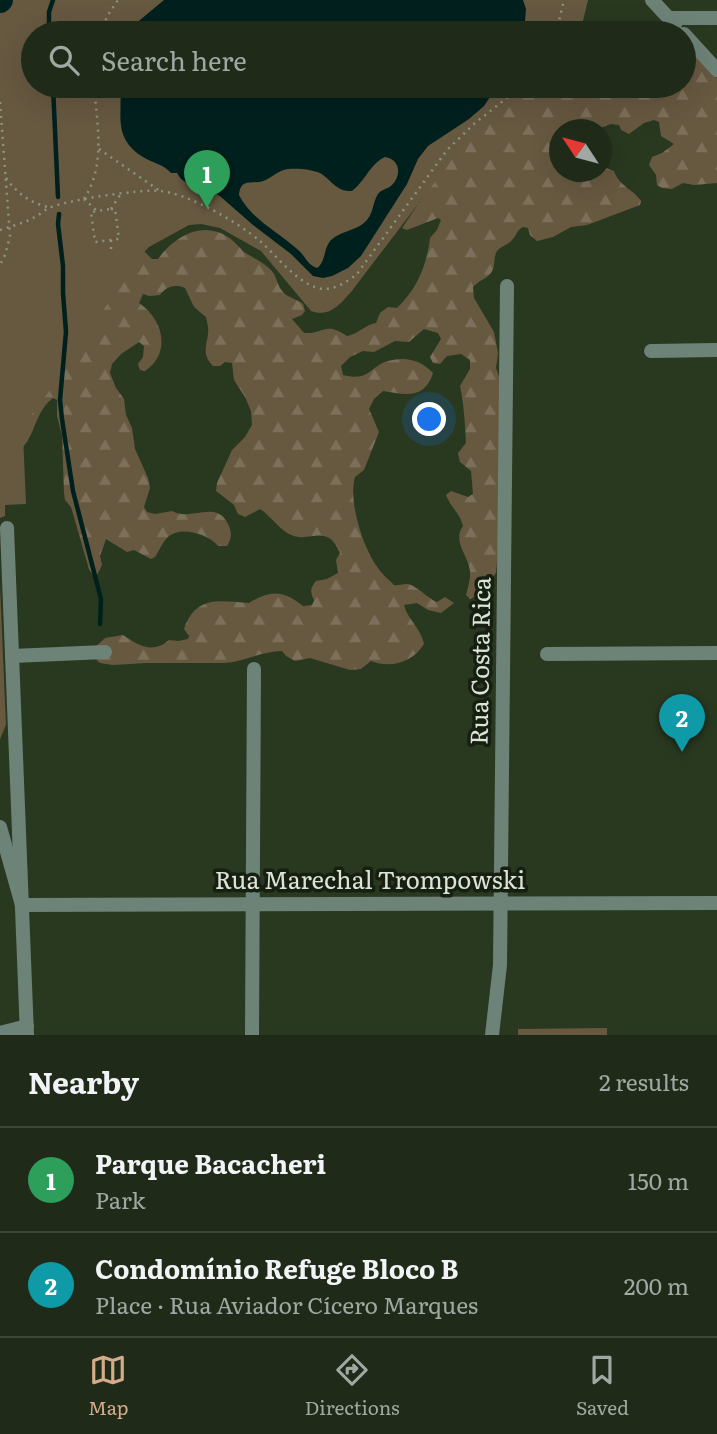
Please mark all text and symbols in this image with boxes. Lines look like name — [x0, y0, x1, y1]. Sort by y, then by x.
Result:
search box — [21, 21, 696, 98]
text: Search here — [101, 40, 247, 79]
icon: search — [45, 41, 83, 79]
north arrow — [549, 119, 612, 182]
pin: 1 — [184, 150, 230, 208]
your location — [412, 402, 446, 436]
street label: Rua Costa Rica — [460, 577, 497, 745]
pin: 2 — [659, 694, 705, 752]
street label: Rua Marechal Trompowski — [215, 861, 525, 896]
text: Nearby — [28, 1059, 139, 1103]
text: 2 results — [599, 1064, 689, 1098]
text: Parque Bacacheri — [95, 1143, 326, 1182]
text: 1 — [46, 1163, 56, 1197]
text: 150 m — [628, 1163, 689, 1197]
text: Park — [95, 1182, 145, 1216]
text: Condomínio Refuge Bloco B — [95, 1248, 458, 1287]
text: 2 — [45, 1268, 57, 1302]
text: 200 m — [624, 1268, 689, 1302]
text: Place · Rua Aviador Cícero Marques — [95, 1287, 478, 1321]
tab: Map — [88, 1351, 129, 1421]
tab: Directions — [305, 1351, 400, 1421]
tab: Saved — [576, 1351, 629, 1421]

